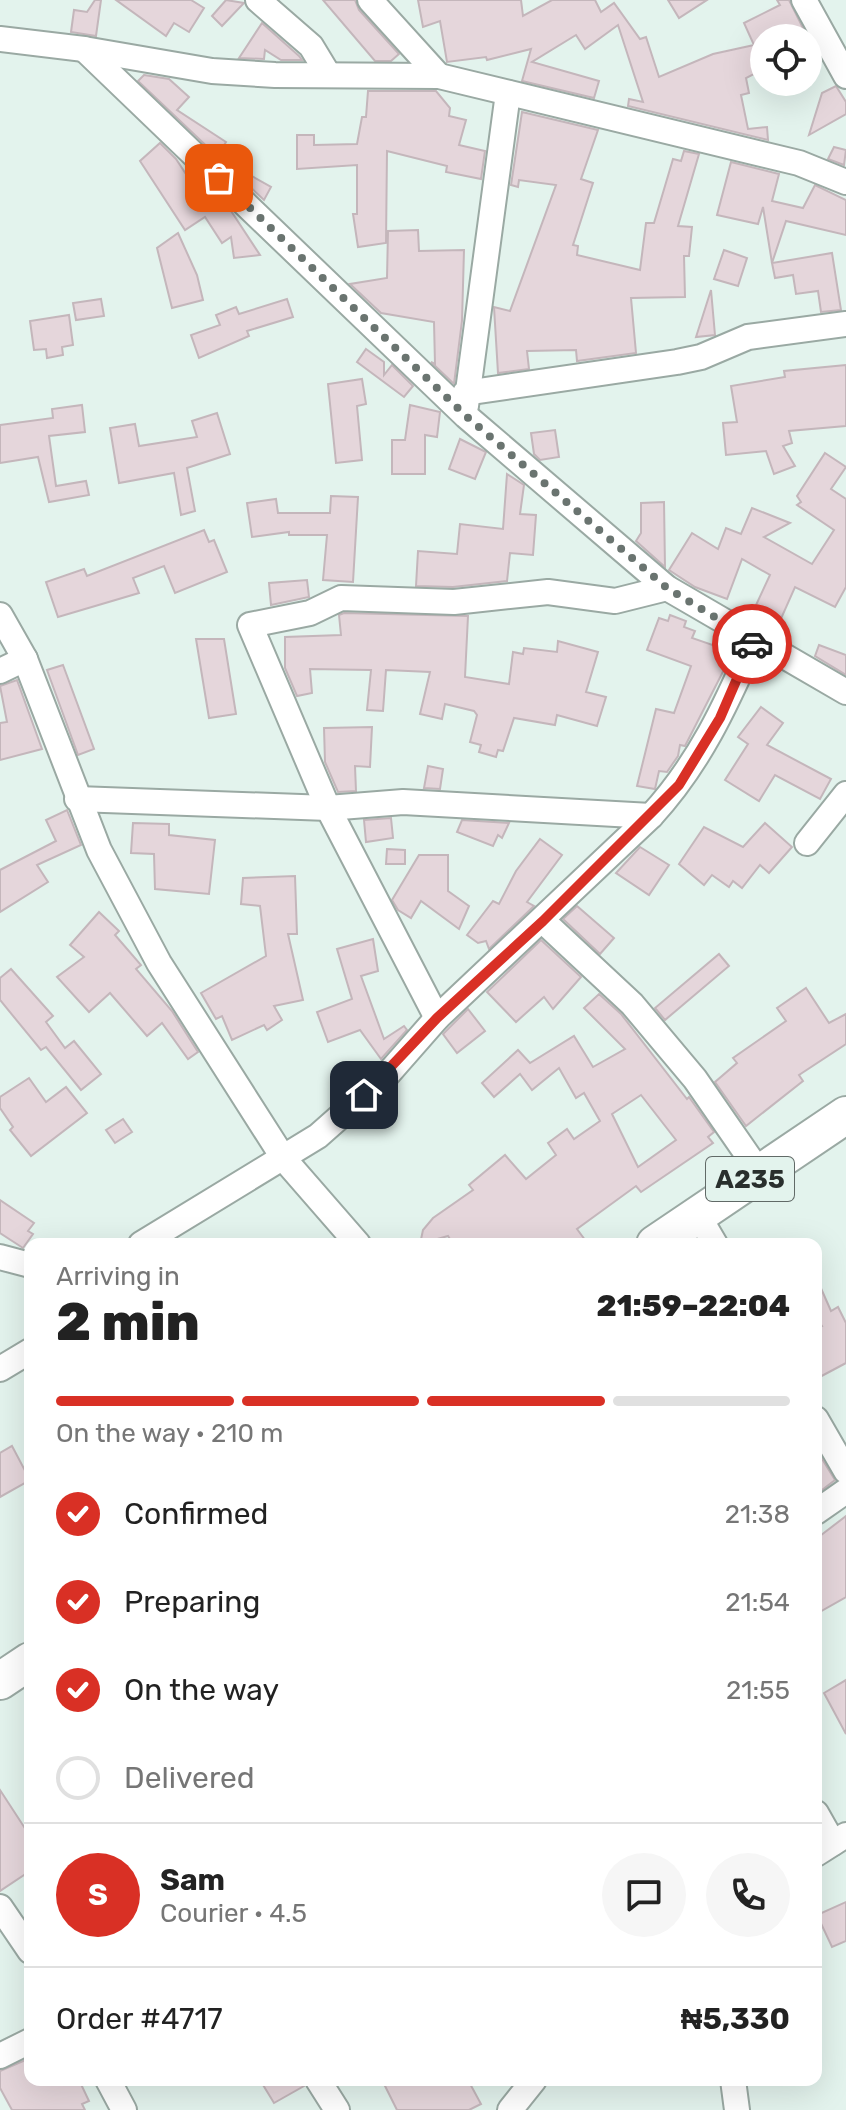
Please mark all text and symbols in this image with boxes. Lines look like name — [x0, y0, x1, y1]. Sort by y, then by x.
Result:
map controls — [750, 24, 822, 96]
button: locate — [750, 24, 822, 96]
pin — [185, 144, 253, 212]
icon: bag — [197, 156, 241, 200]
courier — [712, 604, 792, 684]
icon: car — [730, 622, 774, 666]
pin — [330, 1061, 398, 1129]
icon: home — [342, 1073, 386, 1117]
road number: A235 — [706, 1157, 794, 1201]
text: Arriving in — [56, 1261, 180, 1292]
text: 21:59–22:04 — [597, 1288, 790, 1324]
text: 2 min — [56, 1291, 200, 1353]
text: On the way · 210 m — [56, 1418, 283, 1449]
icon: check — [56, 1492, 100, 1536]
text: Confirmed — [124, 1496, 268, 1532]
text: 21:38 — [725, 1499, 790, 1530]
icon: check — [56, 1580, 100, 1624]
text: Preparing — [124, 1584, 260, 1620]
text: 21:54 — [725, 1587, 790, 1618]
icon: check — [56, 1668, 100, 1712]
text: On the way — [124, 1672, 279, 1708]
text: 21:55 — [726, 1675, 790, 1706]
text: Delivered — [124, 1760, 255, 1796]
button: chat — [602, 1853, 686, 1937]
button: phone — [706, 1853, 790, 1937]
text: Sam — [160, 1862, 225, 1898]
text: S — [88, 1877, 108, 1913]
text: Courier · 4.5 — [160, 1898, 307, 1929]
text: Order #4717 — [56, 2001, 223, 2037]
text: ₦5,330 — [681, 2001, 790, 2037]

